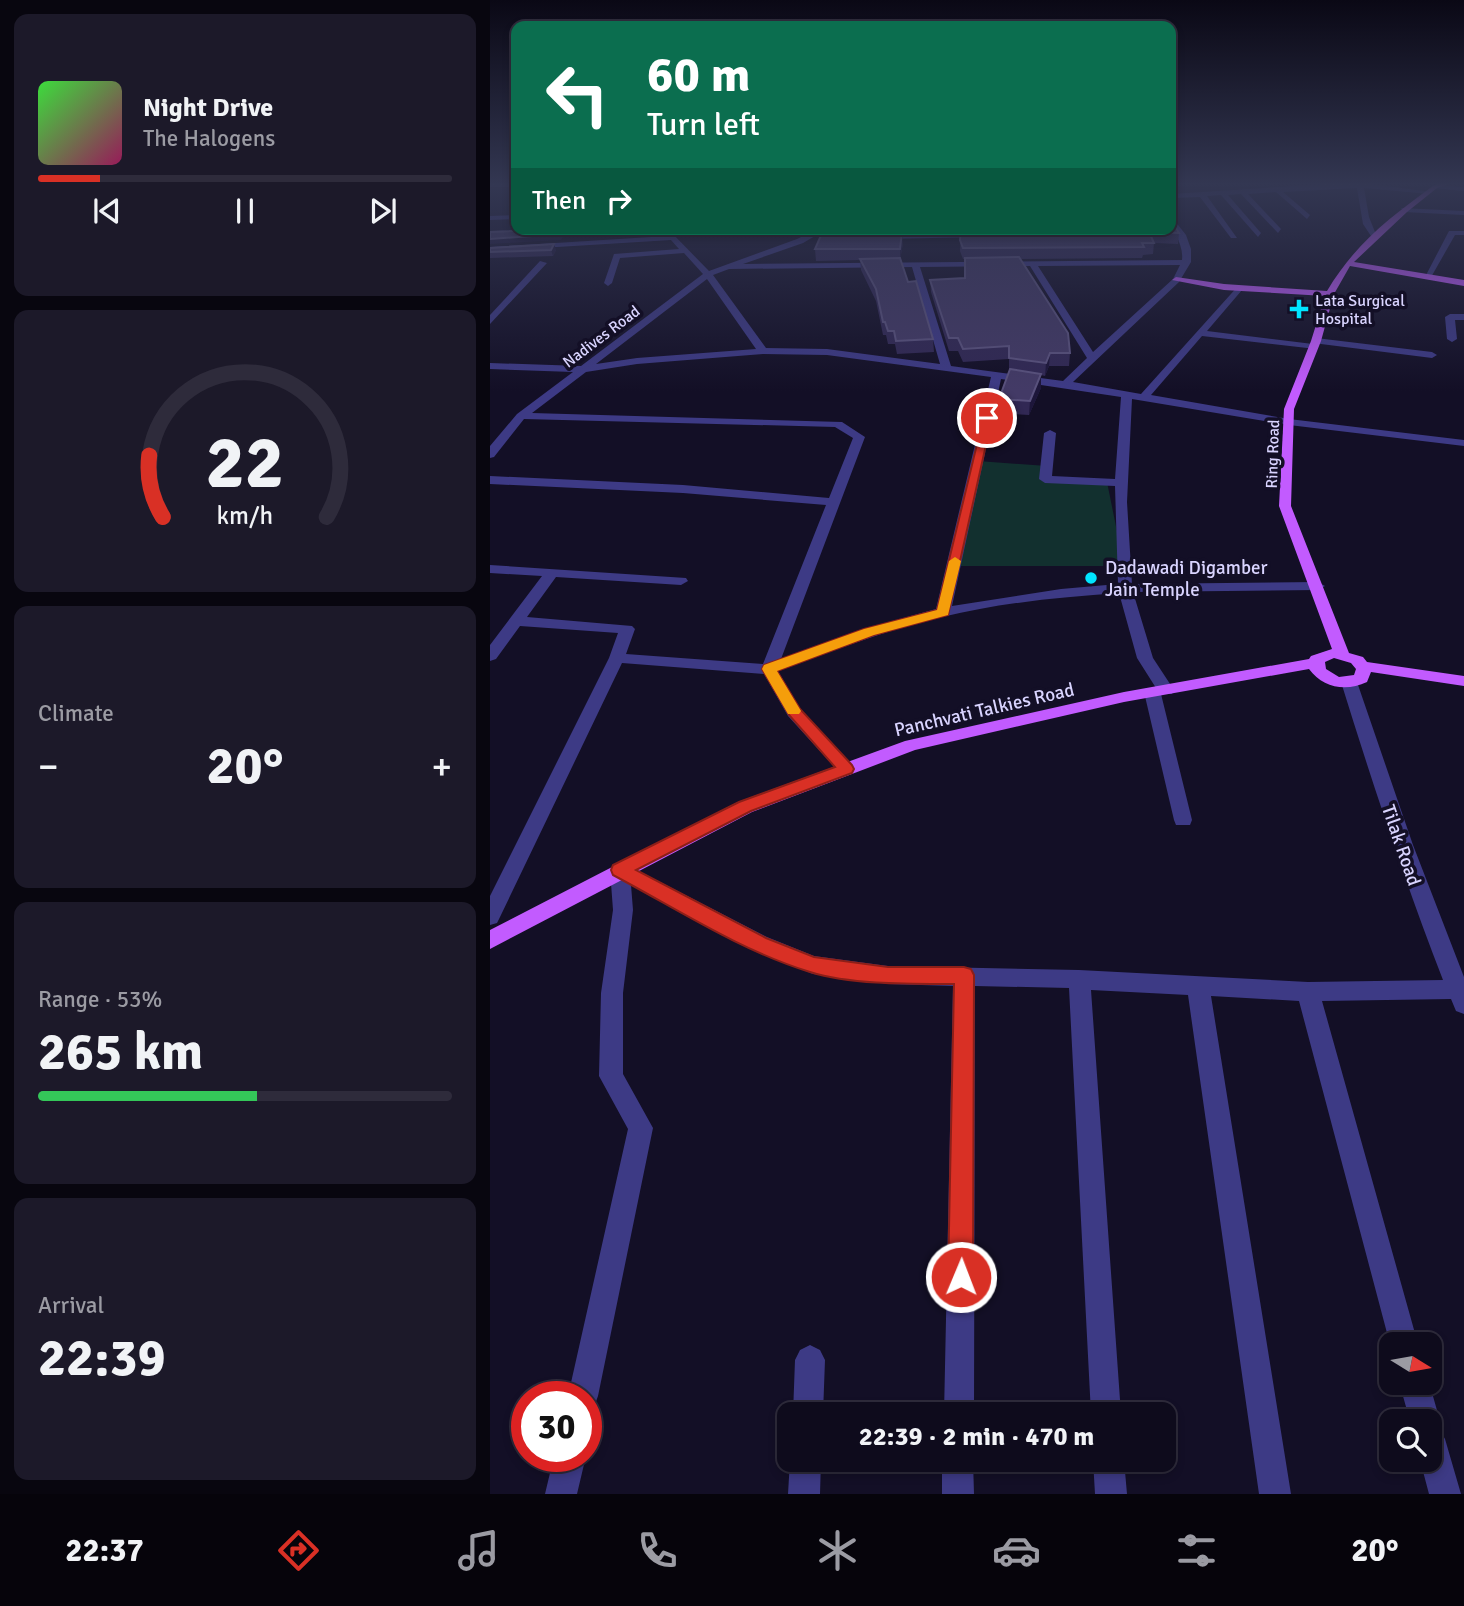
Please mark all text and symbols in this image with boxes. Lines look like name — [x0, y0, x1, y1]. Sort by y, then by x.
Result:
text: 60 m — [647, 45, 750, 105]
icon: left — [532, 49, 623, 140]
text: Night Drive — [143, 92, 273, 124]
text: Turn left — [647, 105, 760, 144]
text: The Halogens — [143, 124, 275, 153]
icon: right — [600, 182, 638, 220]
text: Then — [532, 185, 586, 217]
icon: previous — [88, 192, 126, 230]
icon: pause — [226, 192, 264, 230]
icon: next — [364, 192, 402, 230]
place label: Lata Surgical Hospital — [1315, 291, 1405, 329]
marker: Lata Surgical Hospital — [1289, 299, 1309, 319]
street label: Nadives Road — [559, 301, 644, 372]
pin — [957, 388, 1017, 448]
icon: arrive — [968, 399, 1006, 437]
text: 22 — [206, 419, 284, 508]
street label: Ring Road — [1262, 419, 1284, 489]
text: km/h — [217, 500, 273, 531]
place label: Dadawadi Digamber Jain Temple — [1105, 556, 1267, 602]
marker: Dadawadi Digamber Jain Temple — [1083, 570, 1099, 586]
street label: Panchvati Talkies Road — [892, 678, 1077, 742]
text: Climate — [38, 699, 114, 728]
text: 20° — [207, 734, 283, 798]
text: − — [38, 743, 59, 790]
text: + — [431, 743, 452, 790]
street label: Tilak Road — [1376, 802, 1426, 889]
text: Range · 53% — [38, 985, 162, 1014]
text: 265 km — [38, 1020, 203, 1084]
position arrow — [924, 1240, 998, 1314]
text: Arrival — [38, 1291, 104, 1320]
text: 22:39 — [38, 1326, 166, 1390]
north arrow — [1379, 1332, 1442, 1395]
map controls — [1379, 1332, 1442, 1472]
speed limit sign: 30 — [511, 1381, 602, 1472]
button: search — [1379, 1409, 1442, 1472]
text: 22:39 · 2 min · 470 m — [859, 1421, 1094, 1453]
icon: directions — [274, 1526, 323, 1575]
icon: music — [454, 1526, 503, 1575]
icon: phone — [633, 1526, 682, 1575]
icon: climate — [813, 1526, 862, 1575]
icon: car — [992, 1526, 1041, 1575]
icon: filters — [1172, 1526, 1221, 1575]
text: 22:37 — [65, 1531, 144, 1570]
text: 20° — [1351, 1531, 1399, 1570]

